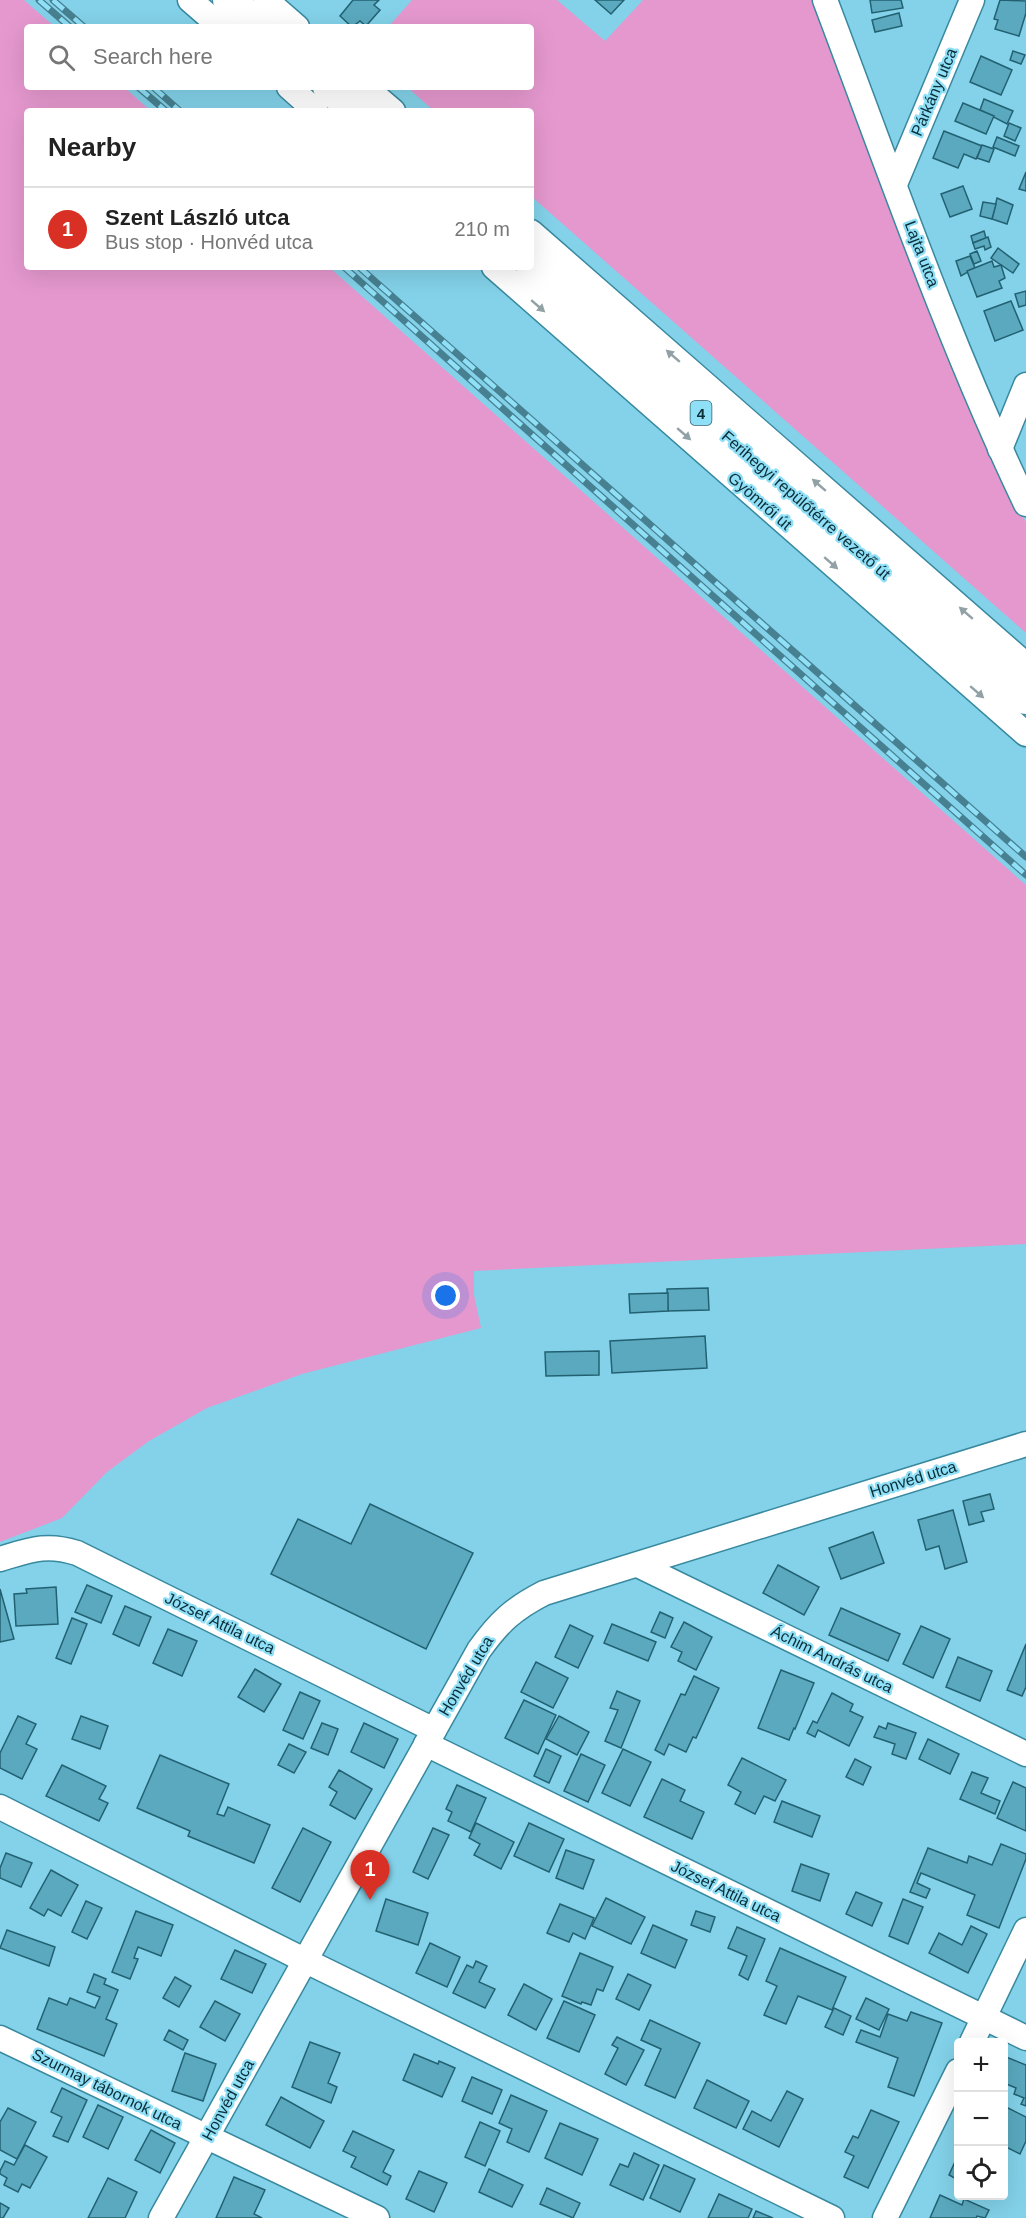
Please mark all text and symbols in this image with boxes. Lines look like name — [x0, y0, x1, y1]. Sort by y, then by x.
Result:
search box — [24, 24, 534, 90]
icon: search — [45, 41, 78, 74]
text: Search here — [93, 44, 213, 69]
street label: Párkány utca — [908, 46, 960, 138]
text: Nearby — [48, 132, 136, 162]
text: Szent László utca — [105, 205, 290, 230]
text: 1 — [62, 218, 73, 240]
text: 210 m — [454, 218, 510, 240]
street label: Lajta utca — [902, 219, 942, 290]
text: Bus stop · Honvéd utca — [105, 231, 313, 253]
one-way arrow — [530, 299, 545, 312]
one-way arrow — [666, 350, 681, 363]
road number: 4 — [690, 401, 712, 425]
one-way arrow — [676, 427, 691, 440]
street label: Ferihegyi repülőtérre vezető út — [719, 427, 894, 583]
street label: Gyömrői út — [725, 469, 796, 533]
one-way arrow — [812, 478, 827, 492]
one-way arrow — [823, 556, 838, 569]
one-way arrow — [959, 607, 974, 620]
one-way arrow — [970, 685, 985, 699]
your location — [431, 1281, 460, 1310]
street label: Honvéd utca — [868, 1458, 959, 1500]
street label: József Attila utca — [162, 1589, 278, 1657]
street label: Áchim András utca — [768, 1621, 896, 1696]
street label: Honvéd utca — [436, 1633, 496, 1719]
pin: 1 — [350, 1850, 389, 1900]
street label: József Attila utca — [668, 1857, 784, 1925]
map controls — [954, 2038, 1008, 2200]
button: + — [954, 2038, 1008, 2092]
street label: Szurmay tábornok utca — [29, 2045, 185, 2133]
street label: Honvéd utca — [199, 2057, 257, 2143]
button: − — [954, 2092, 1008, 2146]
button: locate — [954, 2146, 1008, 2200]

